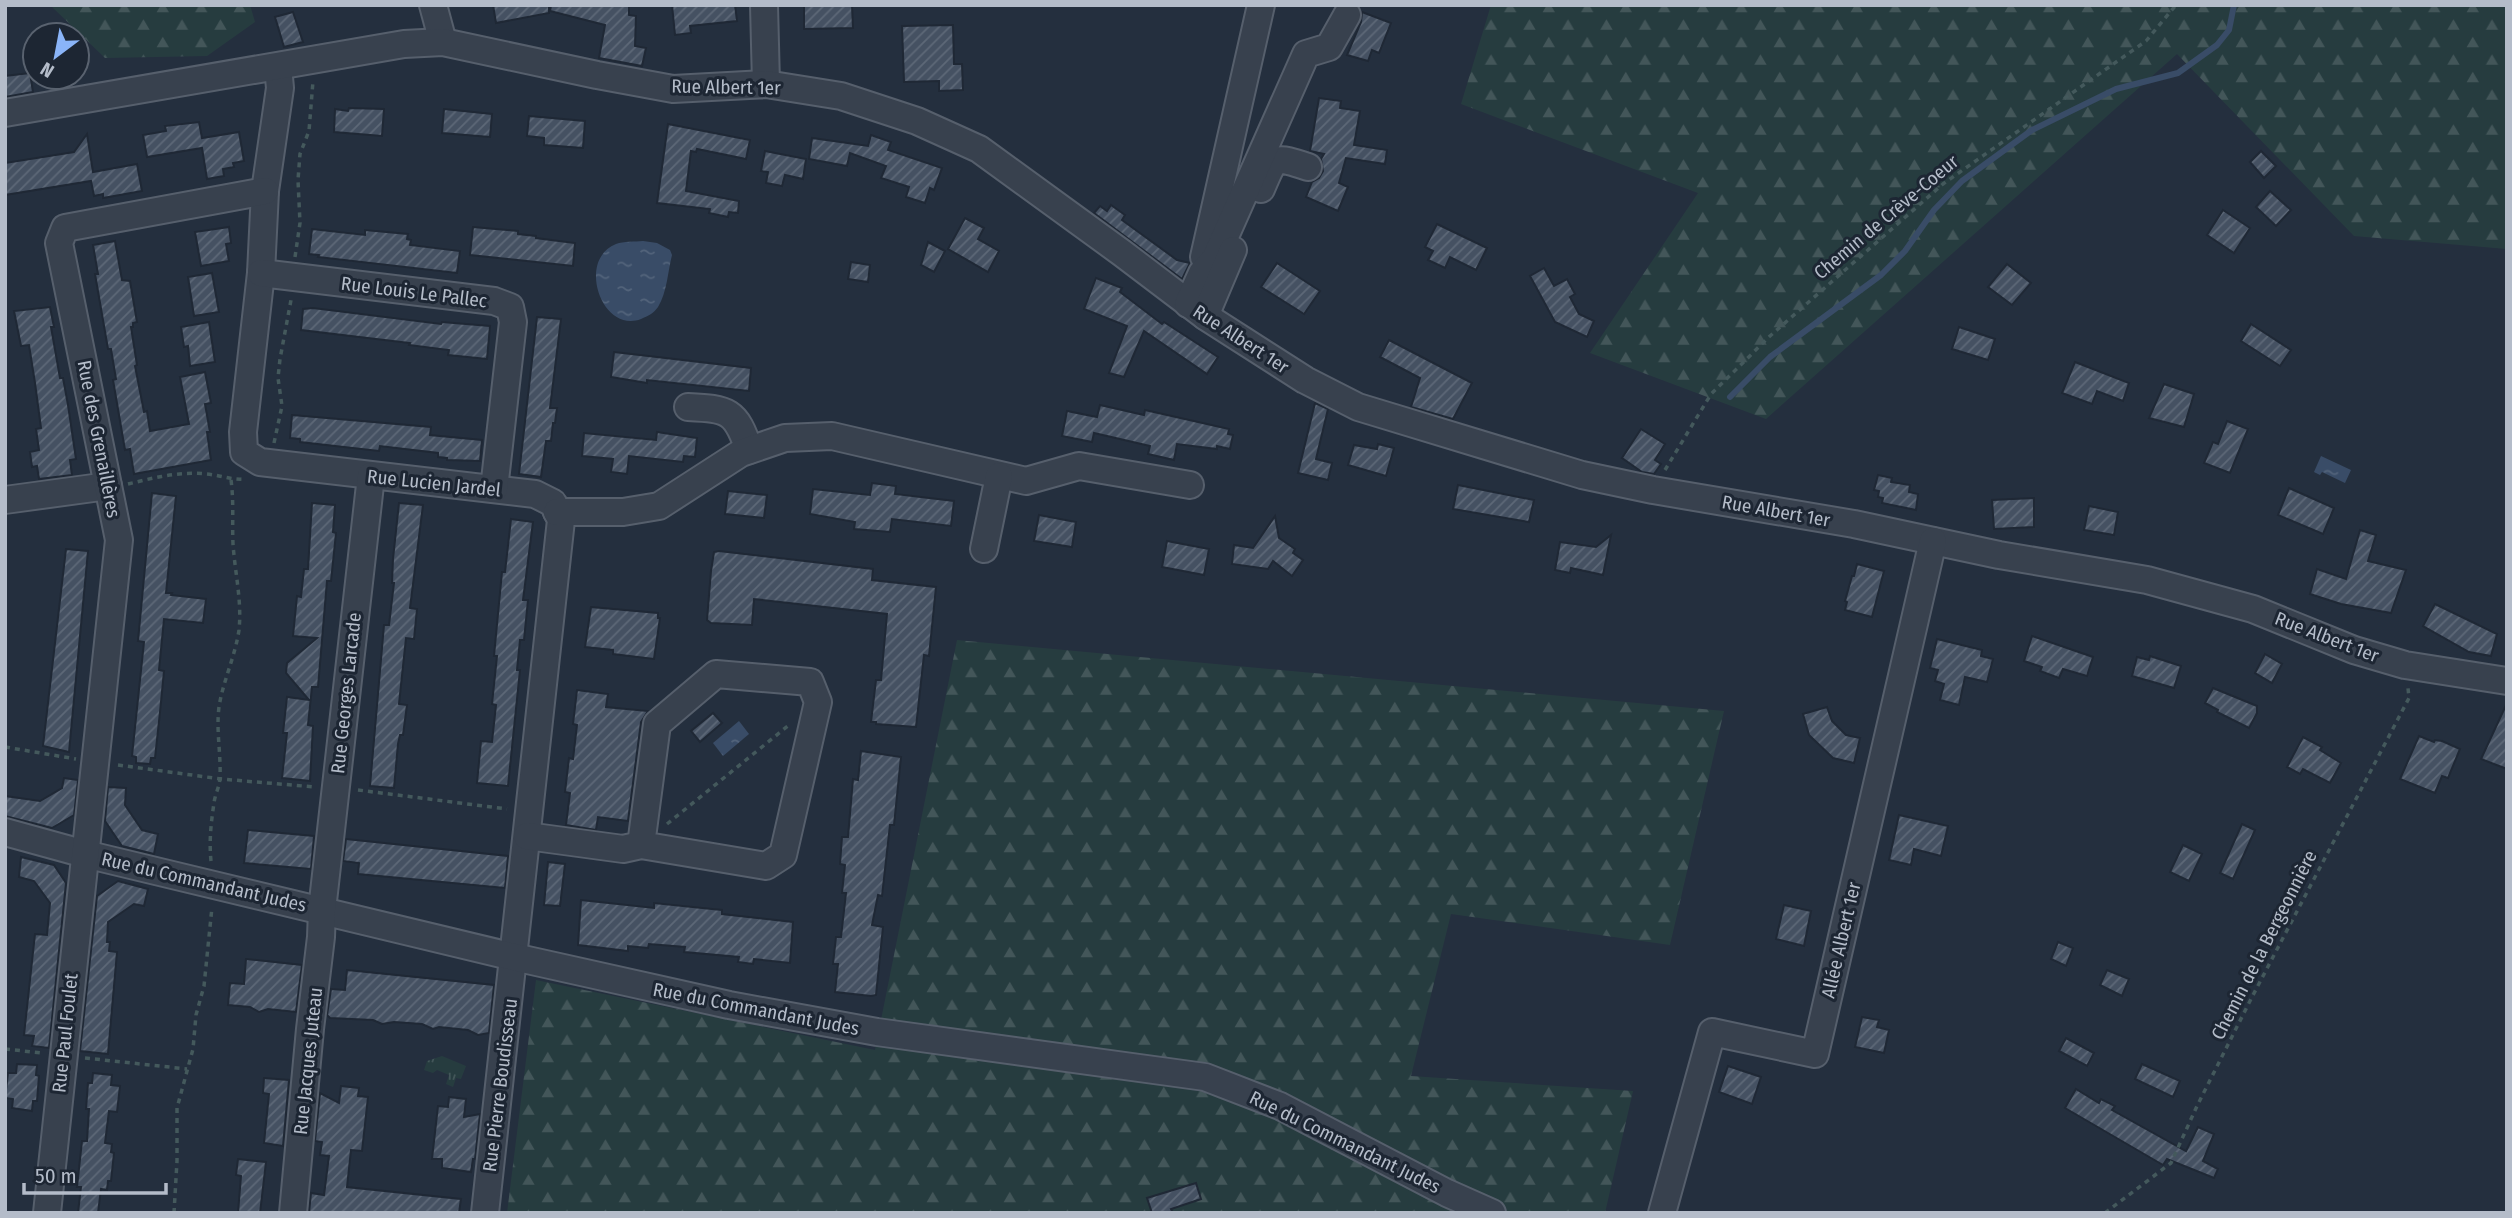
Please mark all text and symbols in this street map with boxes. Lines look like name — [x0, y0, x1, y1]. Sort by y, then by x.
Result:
north arrow — [21, 21, 91, 91]
text: N — [36, 57, 58, 83]
street label: Rue Albert 1er — [671, 75, 781, 99]
street label: Chemin de Crève-Coeur — [1809, 150, 1963, 284]
street label: Rue Louis Le Pallec — [340, 272, 488, 312]
street label: Rue Albert 1er — [1189, 300, 1293, 379]
street label: Rue des Grenaillères — [72, 358, 126, 520]
street label: Rue Lucien Jardel — [366, 465, 502, 501]
street label: Rue Albert 1er — [1720, 490, 1832, 532]
street label: Rue Albert 1er — [2272, 607, 2383, 667]
street label: Rue Georges Larcade — [326, 611, 366, 775]
street label: Rue du Commandant Judes — [99, 847, 309, 917]
street label: Chemin de la Bergeonnière — [2206, 847, 2322, 1043]
street label: Allée Albert 1er — [1816, 879, 1866, 1000]
street label: Rue Paul Foulet — [47, 971, 83, 1094]
street label: Rue du Commandant Judes — [651, 978, 861, 1040]
street label: Rue Jacques Juteau — [289, 986, 327, 1136]
street label: Rue Pierre Boudisseau — [478, 997, 522, 1173]
street label: Rue du Commandant Judes — [1246, 1086, 1444, 1198]
scale bar — [24, 1152, 166, 1196]
text: 50 m — [35, 1163, 77, 1189]

